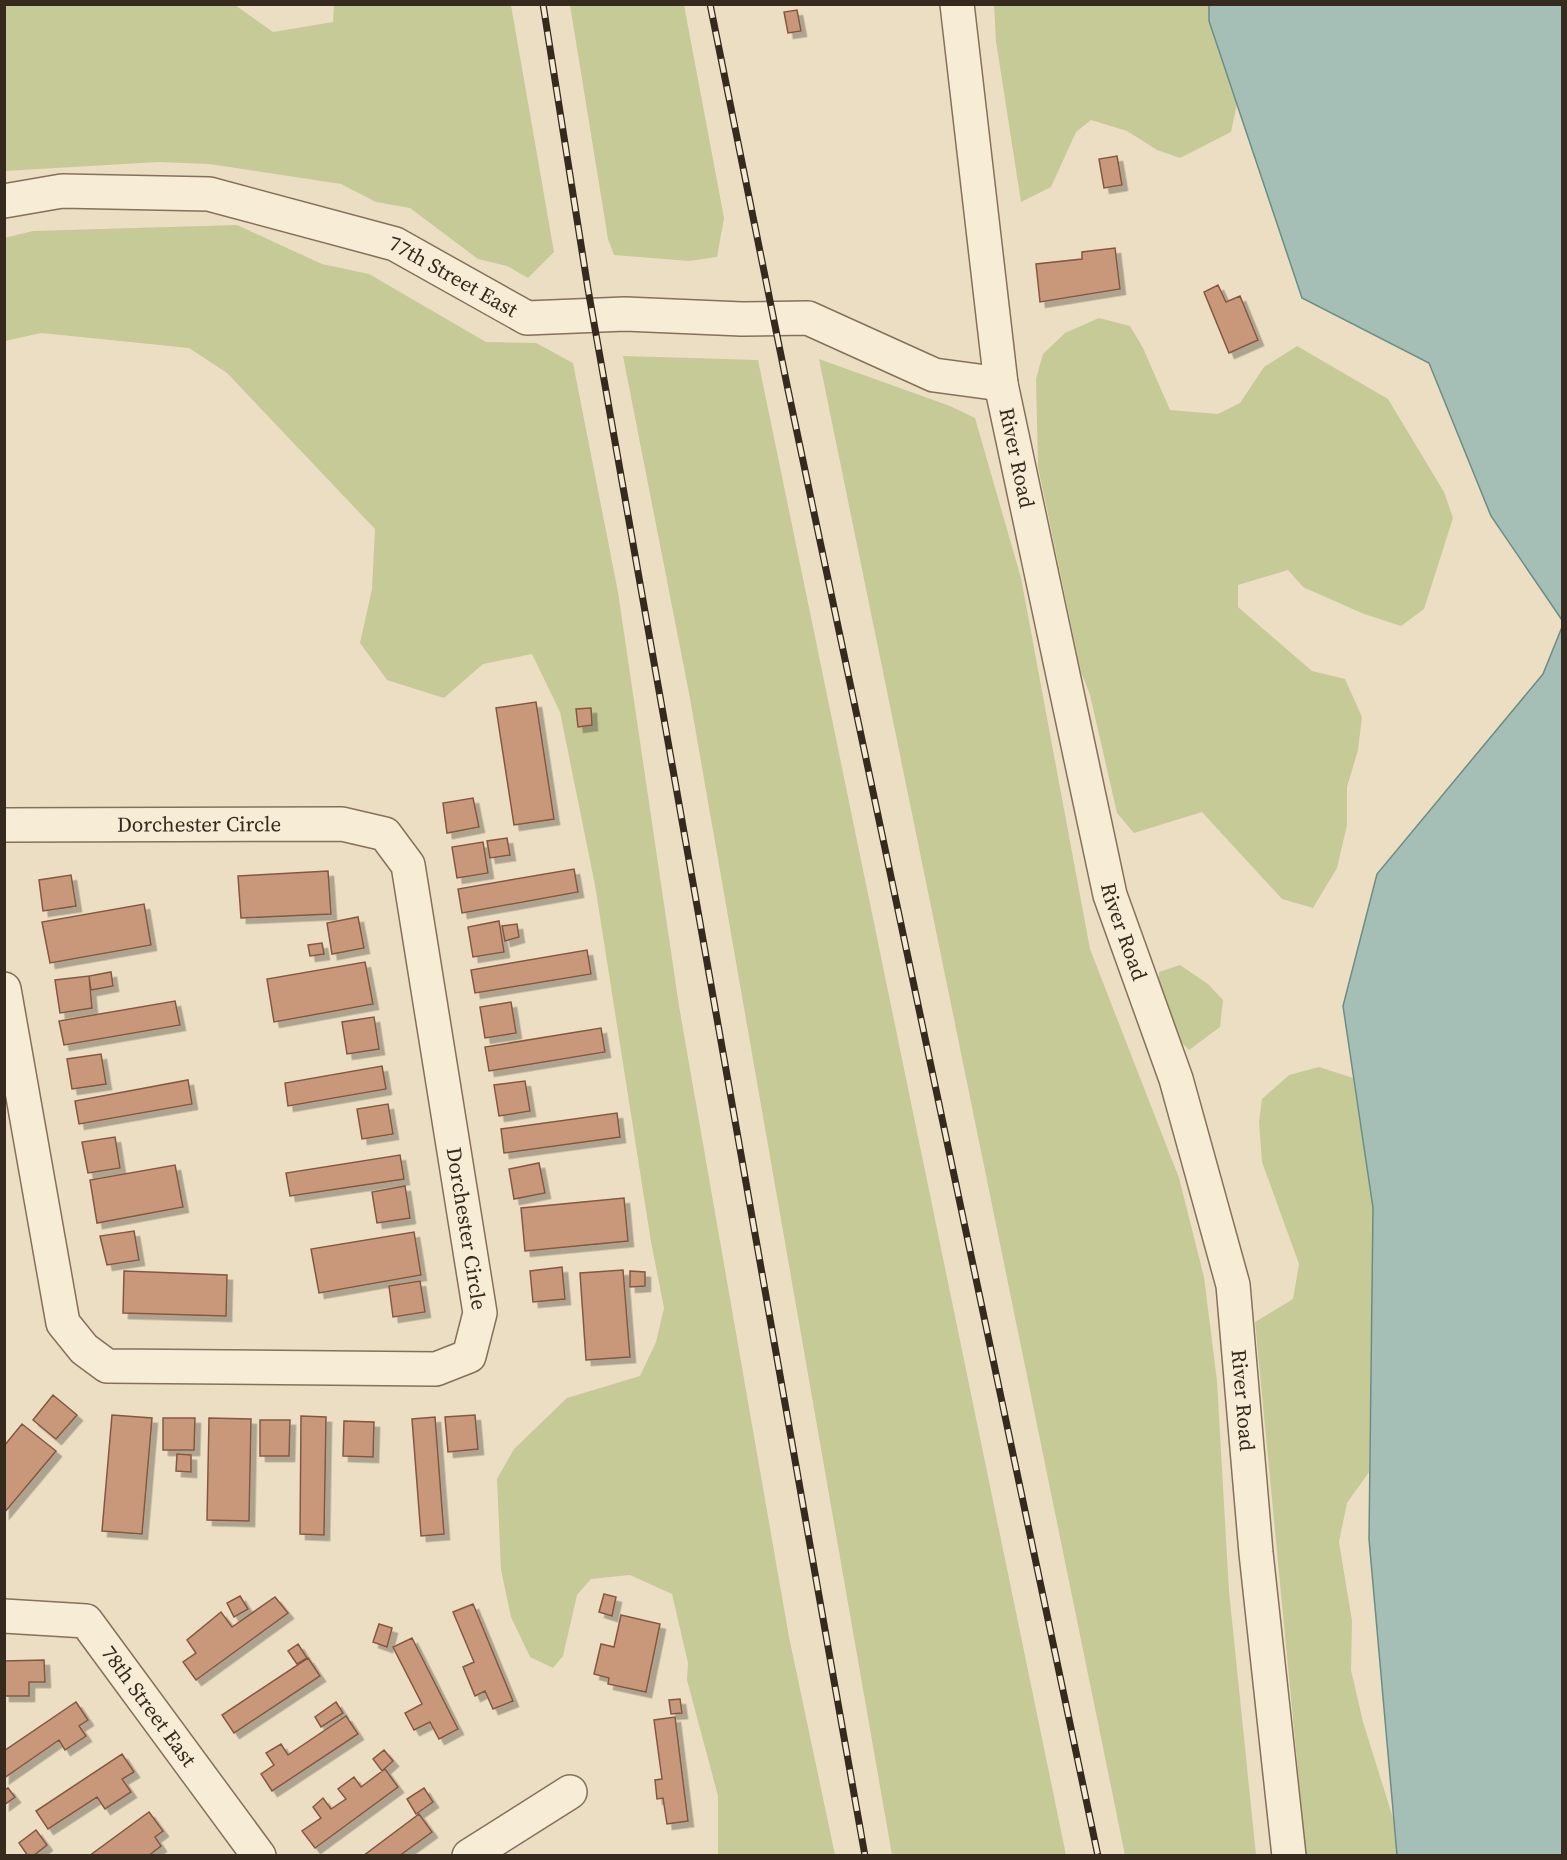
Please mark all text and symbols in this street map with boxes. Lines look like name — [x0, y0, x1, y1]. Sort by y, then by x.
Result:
street label: 77th Street East — [386, 228, 523, 324]
street label: River Road — [992, 405, 1042, 511]
street label: Dorchester Circle — [117, 809, 281, 839]
street label: River Road — [1094, 880, 1155, 984]
street label: Dorchester Circle — [440, 1145, 494, 1312]
street label: River Road — [1225, 1348, 1262, 1452]
street label: 78th Street East — [95, 1639, 204, 1773]

